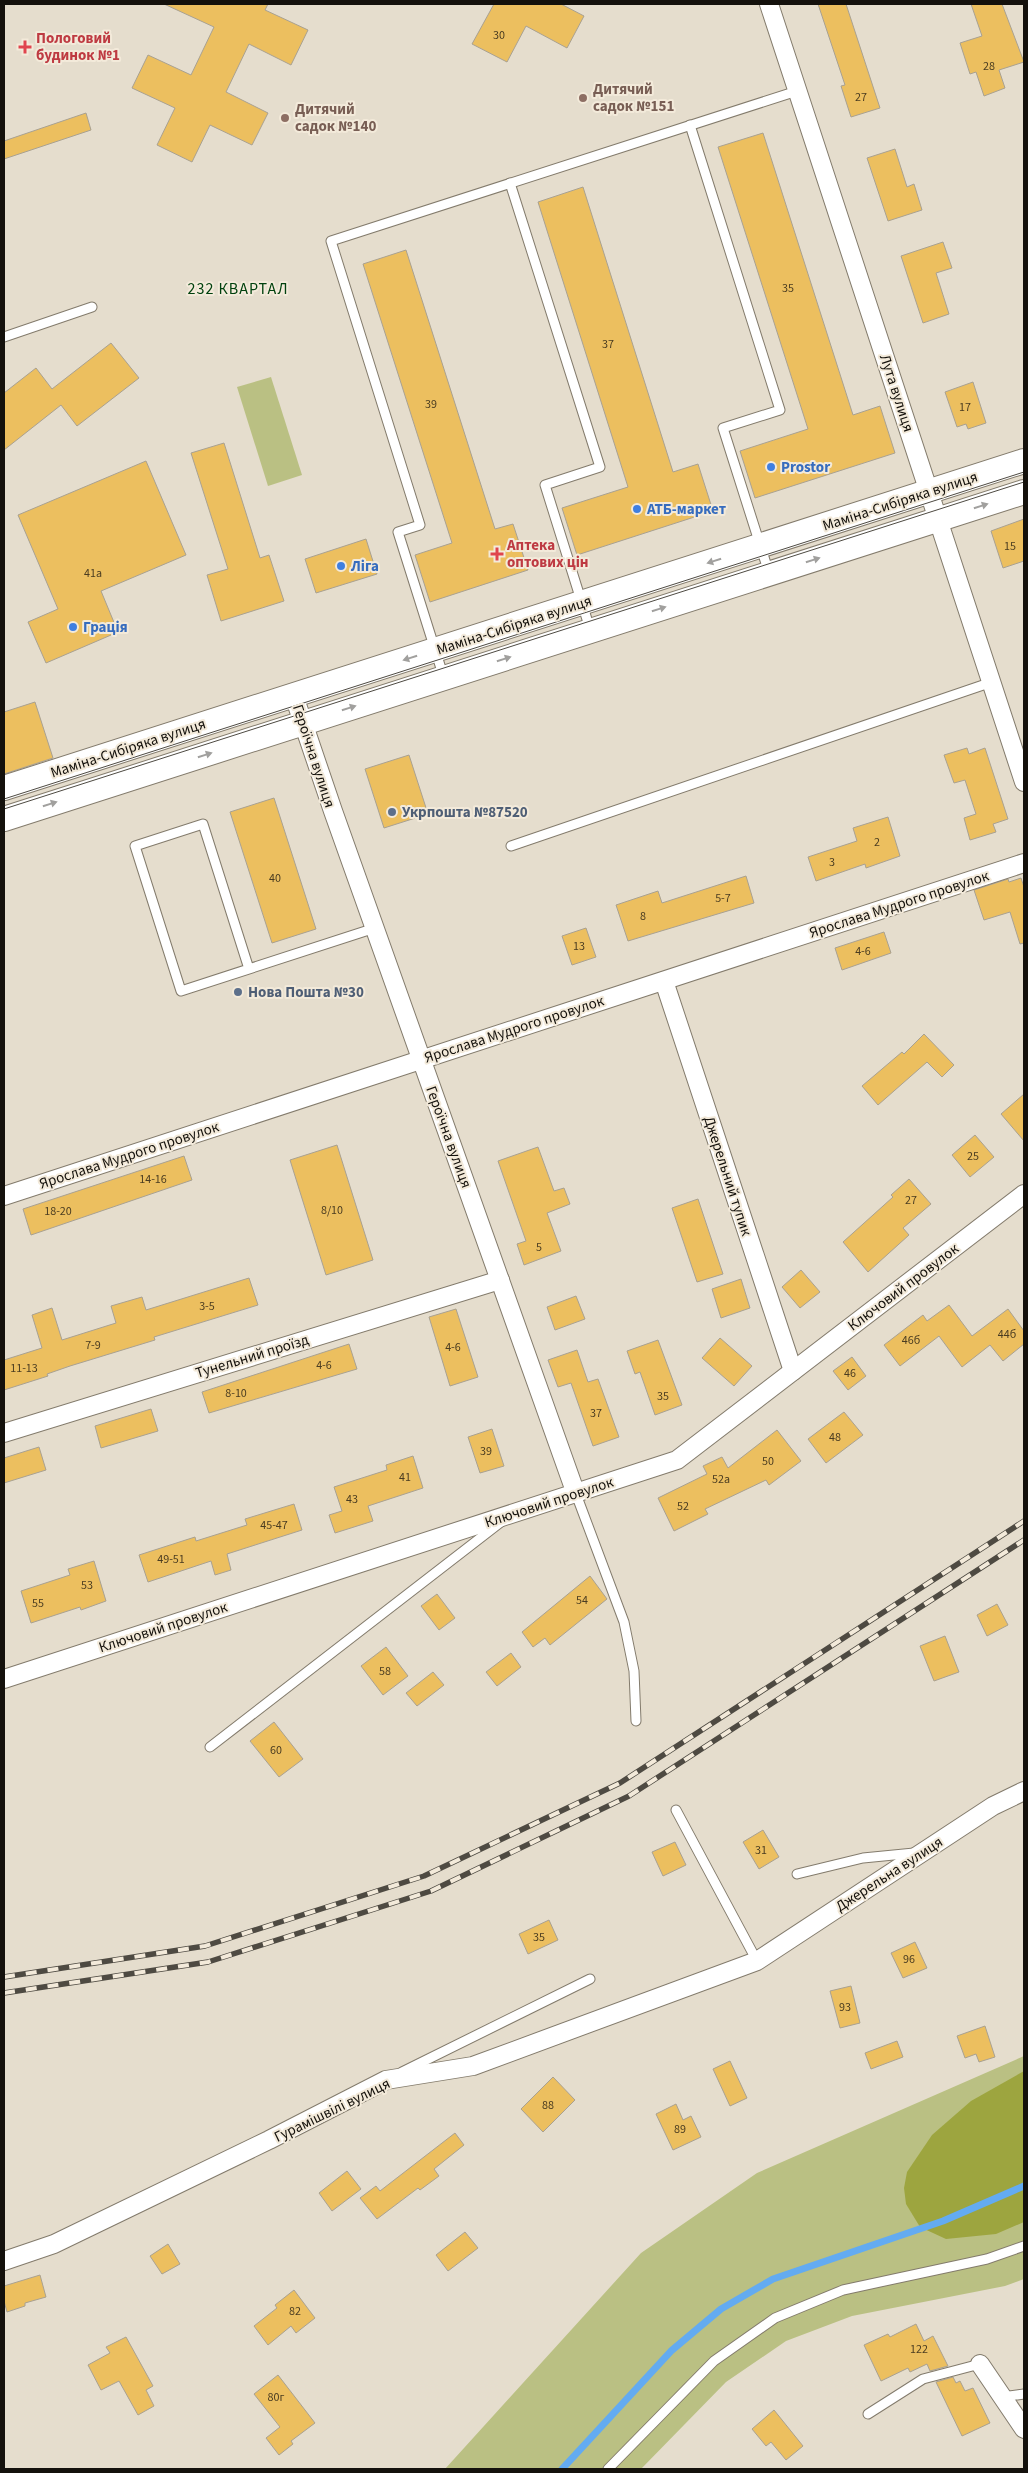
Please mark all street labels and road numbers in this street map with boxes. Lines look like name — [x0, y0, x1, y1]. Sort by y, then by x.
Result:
street label: Лута вулиця — [874, 352, 919, 435]
street label: Маміна-Сибіряка вулиця — [820, 466, 980, 536]
street label: Маміна-Сибіряка вулиця — [434, 590, 594, 660]
street label: Героїчна вулиця — [287, 702, 340, 810]
street label: Маміна-Сибіряка вулиця — [48, 713, 208, 783]
street label: Ярослава Мудрого провулок — [807, 865, 992, 943]
street label: Ярослава Мудрого провулок — [422, 990, 607, 1068]
street label: Героїчна вулиця — [420, 1083, 477, 1191]
street label: Джерельний тупик — [698, 1114, 757, 1239]
street label: Ярослава Мудрого провулок — [37, 1116, 222, 1194]
street label: Ключовий провулок — [843, 1238, 964, 1336]
street label: Тунельний проїзд — [193, 1329, 311, 1384]
street label: Ключовий провулок — [482, 1472, 617, 1533]
street label: Ключовий провулок — [96, 1597, 231, 1658]
street label: Джерельна вулиця — [831, 1832, 947, 1917]
street label: Гурамішвілі вулиця — [271, 2073, 394, 2148]

